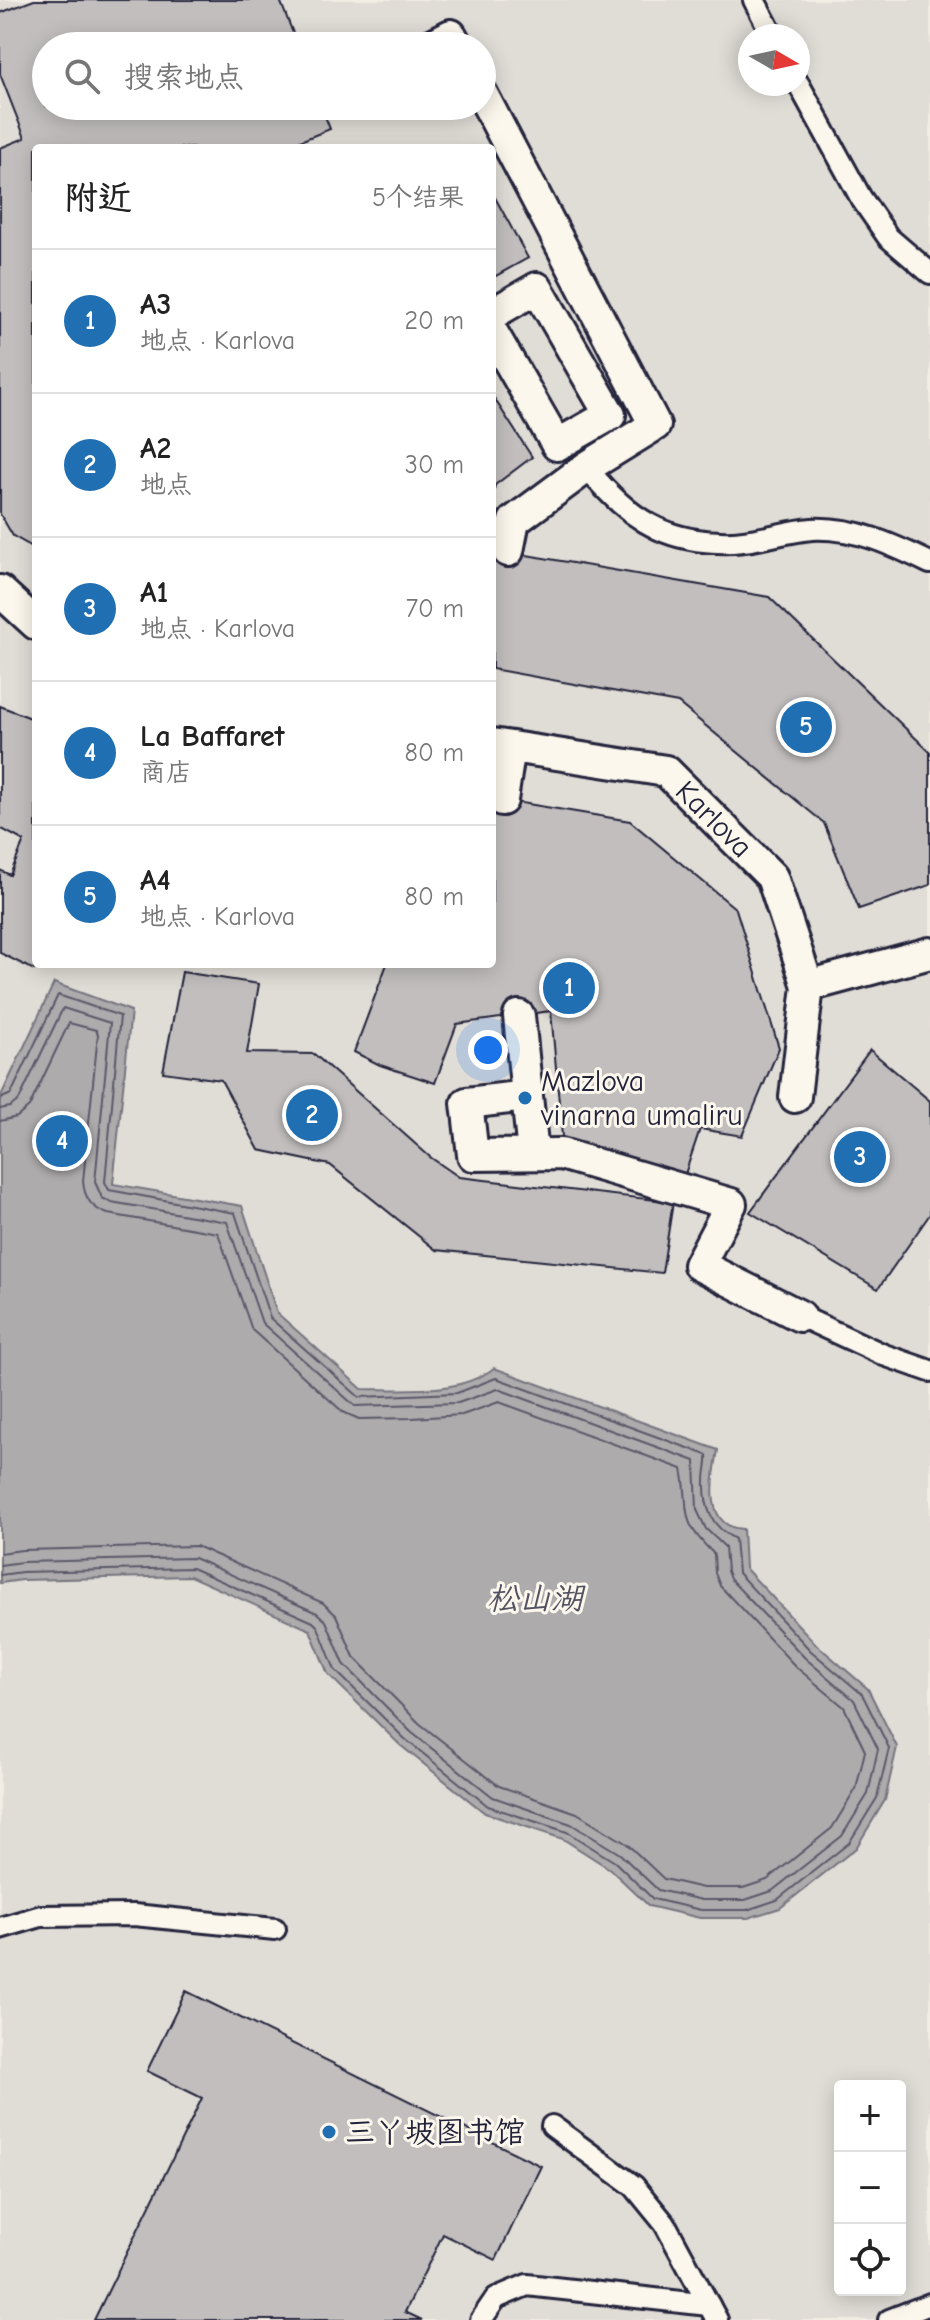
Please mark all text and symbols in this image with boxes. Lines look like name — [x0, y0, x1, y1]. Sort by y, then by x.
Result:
north arrow — [738, 24, 810, 96]
search box — [32, 32, 496, 120]
icon: search — [60, 54, 104, 98]
text: 搜索地点 — [124, 60, 244, 95]
text: 附近 — [64, 178, 132, 218]
text: 5个结果 — [372, 183, 464, 213]
text: A3 — [140, 287, 171, 322]
text: 1 — [85, 306, 95, 336]
text: 20 m — [404, 306, 464, 336]
text: 地点 · Karlova — [140, 326, 295, 356]
text: A2 — [140, 431, 172, 466]
text: 2 — [84, 450, 96, 480]
text: 30 m — [405, 450, 464, 480]
text: 地点 — [140, 470, 192, 500]
text: A1 — [140, 575, 168, 610]
text: 3 — [84, 594, 96, 624]
text: 70 m — [406, 594, 464, 624]
text: 地点 · Karlova — [140, 614, 295, 644]
pin: 5 — [780, 697, 832, 757]
text: La Baffaret — [140, 719, 285, 754]
text: 4 — [84, 738, 96, 768]
text: 80 m — [405, 738, 464, 768]
text: 商店 — [140, 758, 192, 788]
street label: Karlova — [668, 774, 759, 865]
text: A4 — [140, 863, 171, 898]
text: 5 — [83, 882, 97, 912]
text: 80 m — [405, 882, 464, 912]
text: 地点 · Karlova — [140, 902, 295, 932]
pin: 1 — [543, 958, 595, 1018]
your location — [468, 1030, 508, 1070]
place label: Mazlova vinarna umaliru — [540, 1064, 743, 1133]
pin: 2 — [286, 1085, 338, 1145]
marker: Mazlova vinarna umaliru — [516, 1089, 534, 1107]
pin: 4 — [36, 1111, 88, 1171]
pin: 3 — [834, 1127, 886, 1187]
water label: 松山湖 — [487, 1580, 586, 1617]
map controls — [834, 2080, 906, 2296]
button: + — [834, 2080, 906, 2152]
place label: 三丫坡图书馆 — [345, 2115, 525, 2150]
marker: 三丫坡图书馆 — [320, 2123, 338, 2141]
button: − — [834, 2152, 906, 2224]
button: locate — [834, 2224, 906, 2296]

